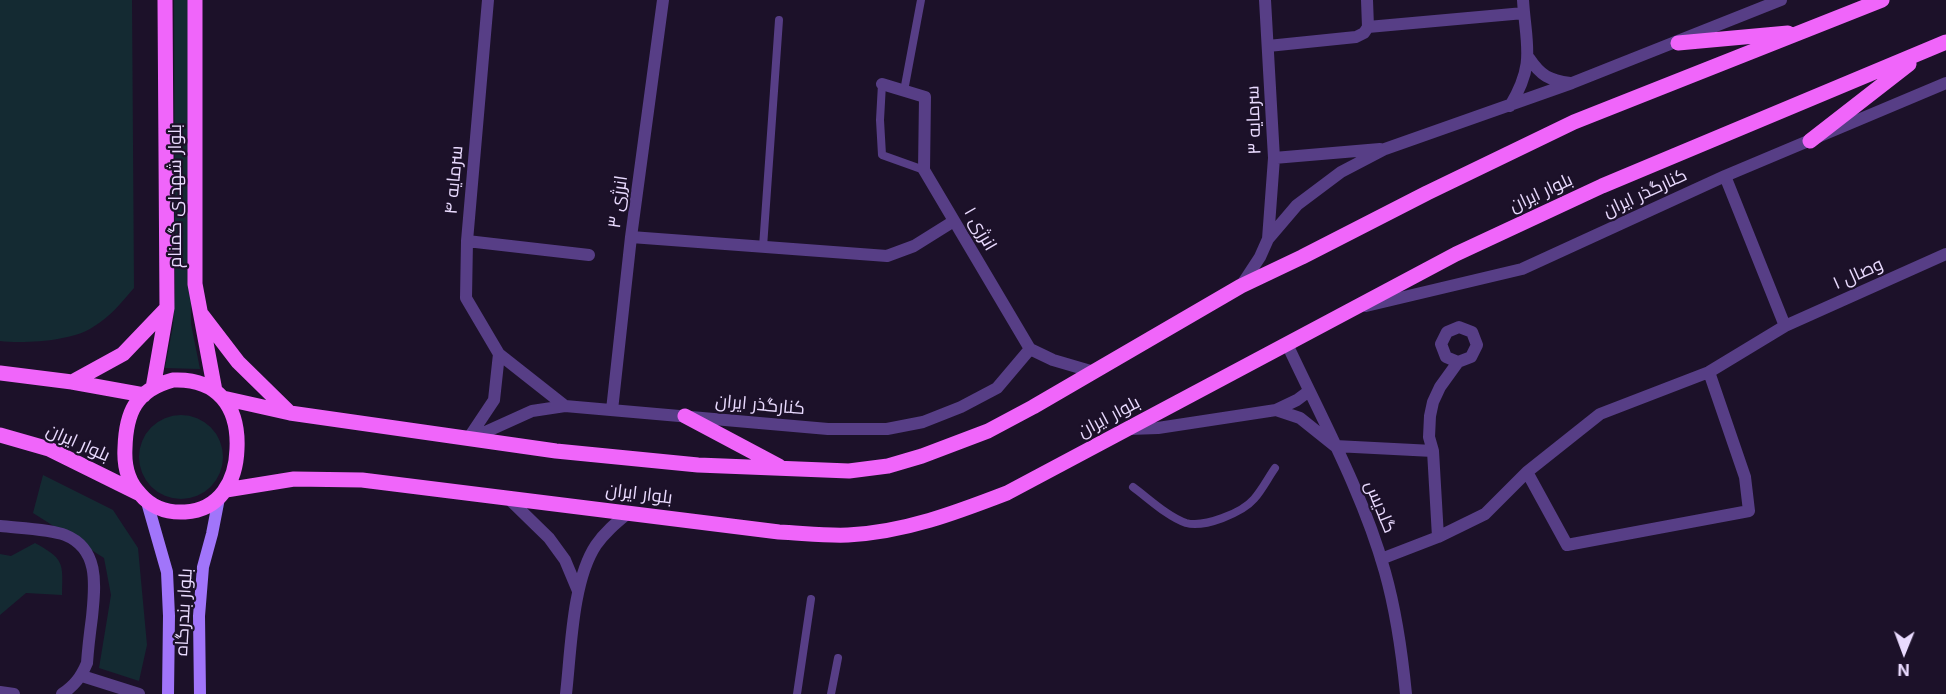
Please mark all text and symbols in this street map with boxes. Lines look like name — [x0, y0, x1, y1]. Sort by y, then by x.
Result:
street label: سرمایه ۳ — [1242, 85, 1266, 155]
street label: بلوار شهدای گمنام — [165, 124, 187, 268]
street label: سرمایه ۴ — [440, 145, 468, 215]
street label: کنارگذر ایران — [1600, 164, 1690, 222]
street label: بلوار ایران — [1506, 169, 1576, 217]
street label: انرژی ۳ — [604, 174, 632, 230]
street label: انرژی ۱ — [959, 203, 1001, 255]
street label: وصال ۱ — [1830, 253, 1886, 295]
street label: کنارگذر ایران — [714, 390, 806, 420]
street label: بلوار ایران — [1074, 392, 1144, 442]
street label: بلوار ایران — [43, 419, 113, 467]
street label: گلدیس — [1360, 478, 1400, 536]
street label: بلوار ایران — [604, 479, 674, 509]
street label: بلوار بندرگاه — [171, 568, 197, 656]
north arrow — [1874, 622, 1934, 682]
text: N — [1897, 660, 1910, 680]

